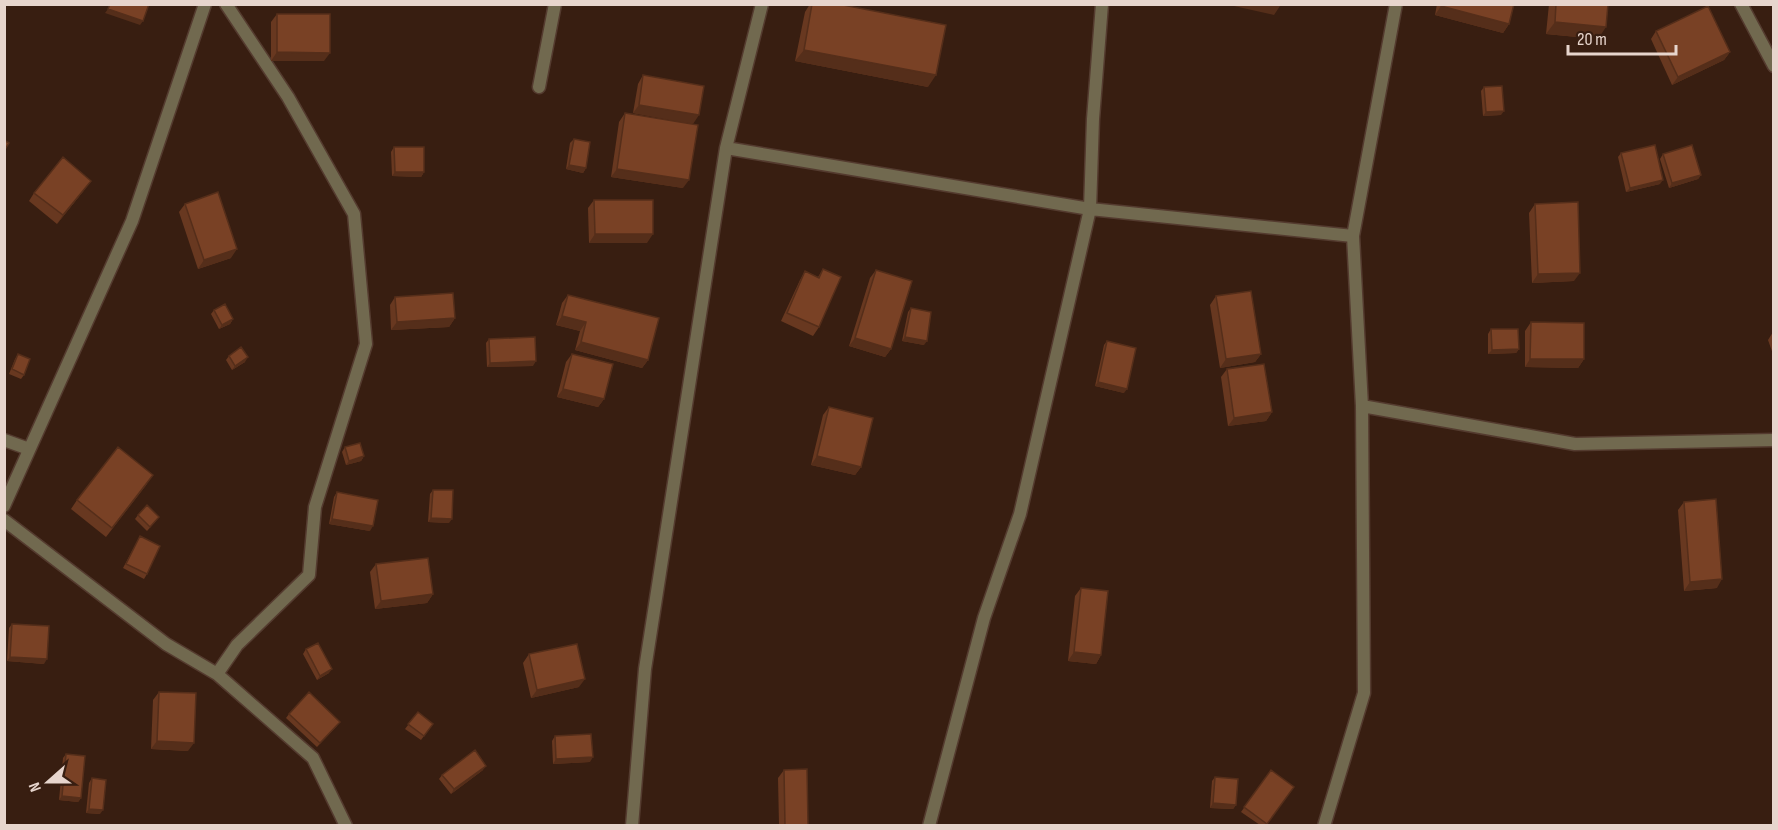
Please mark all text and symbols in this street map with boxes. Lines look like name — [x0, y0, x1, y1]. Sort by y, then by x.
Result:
scale bar — [1568, 18, 1676, 56]
text: 20 m — [1577, 29, 1607, 50]
north arrow — [18, 752, 78, 812]
text: N — [25, 779, 46, 794]

